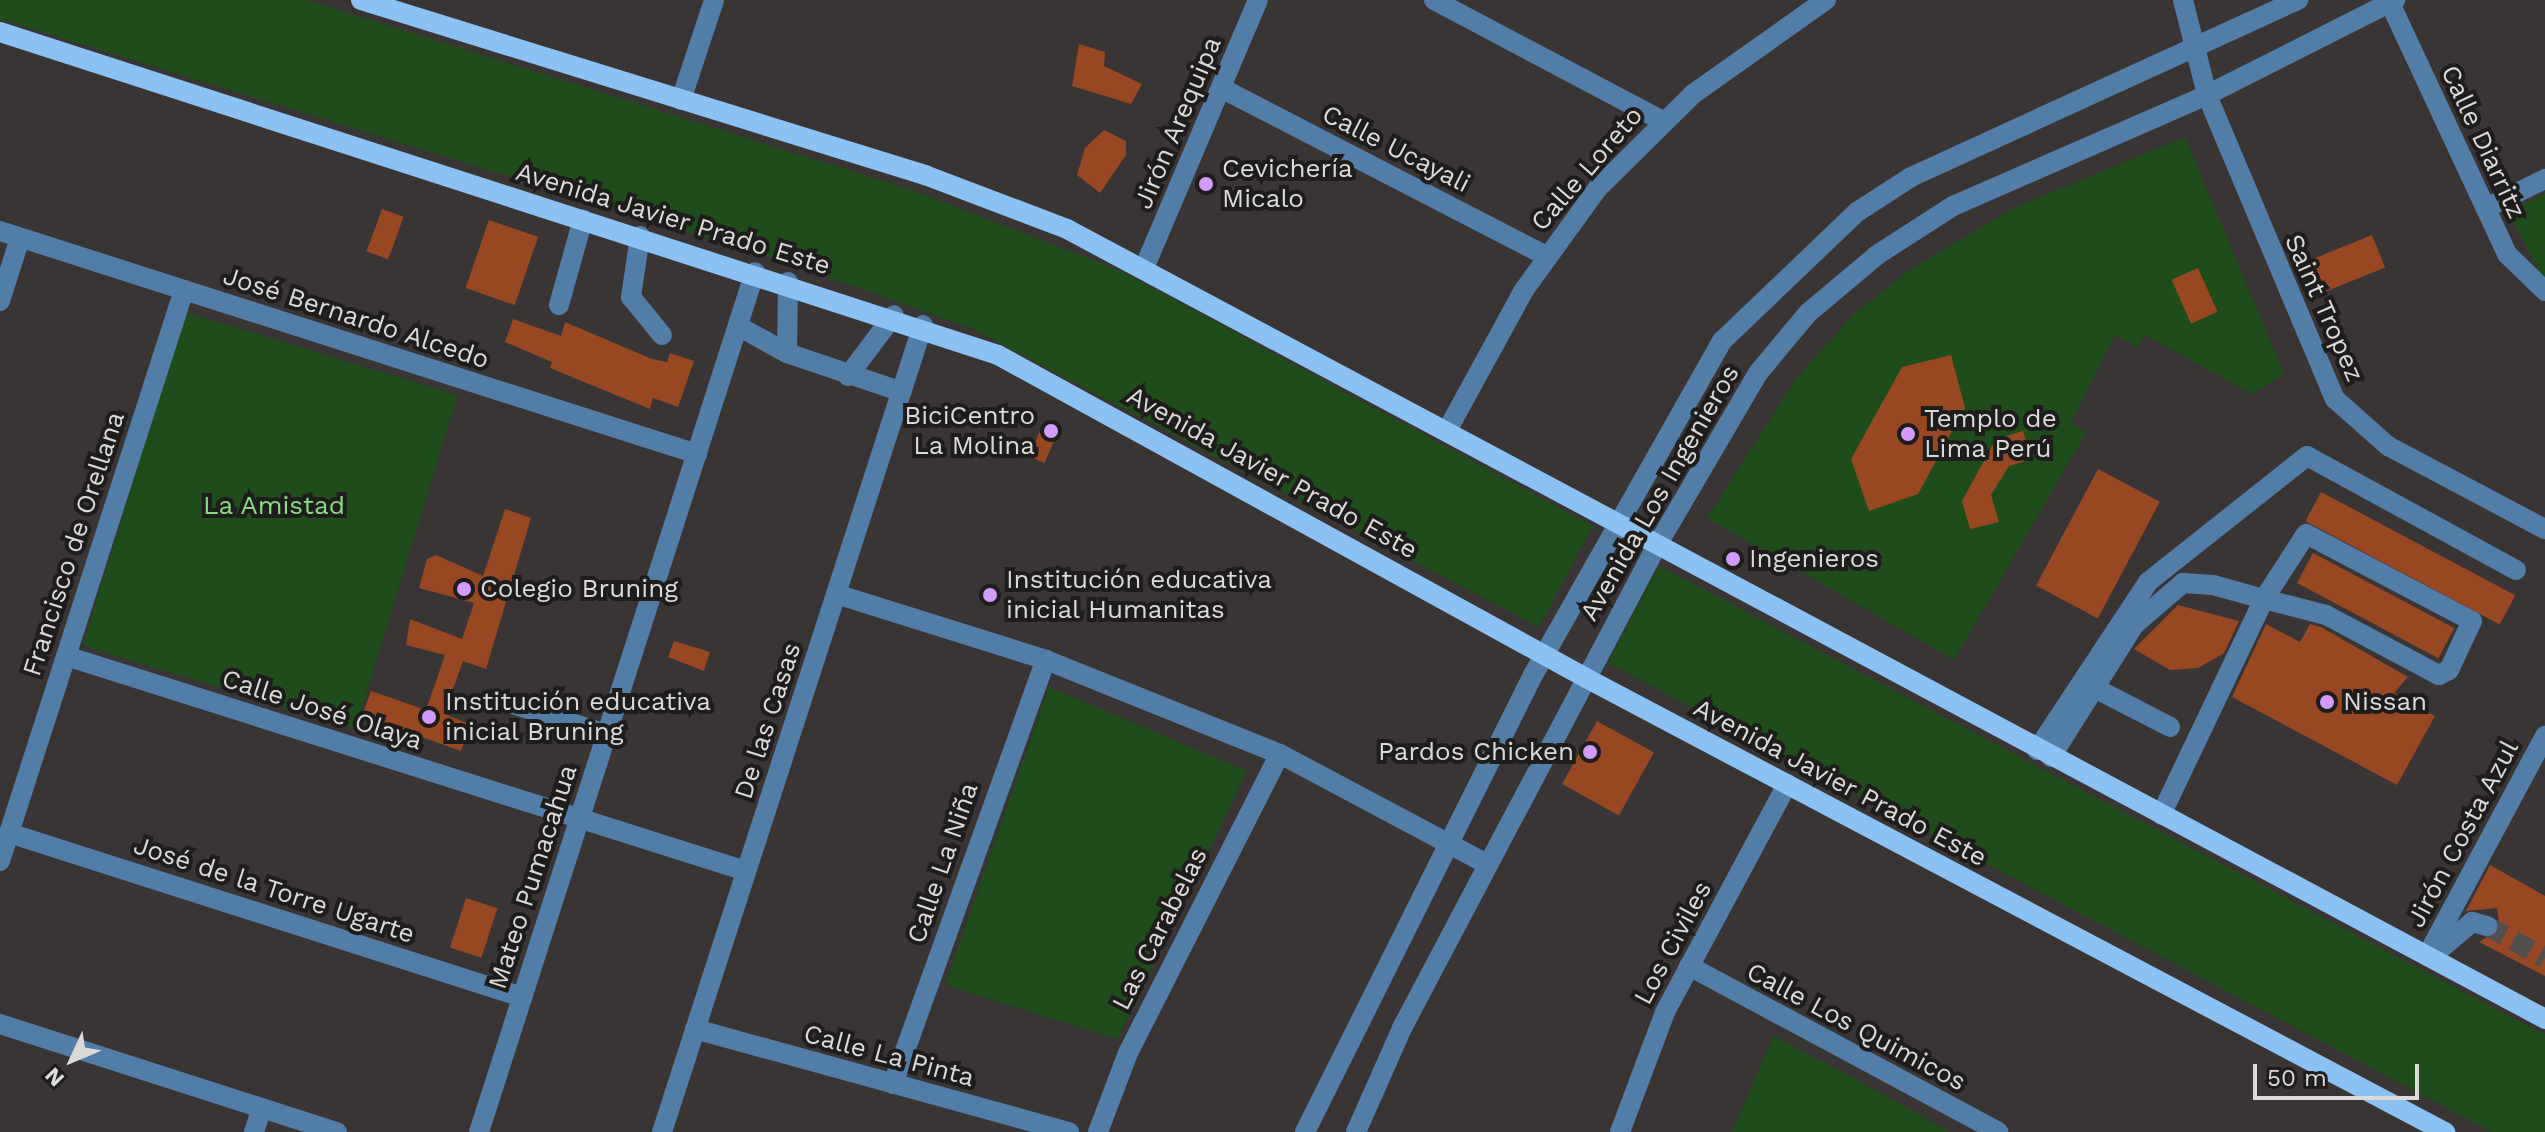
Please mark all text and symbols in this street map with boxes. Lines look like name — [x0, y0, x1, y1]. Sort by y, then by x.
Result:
street label: Jirón Arequipa — [1128, 32, 1228, 214]
street label: Calle Diarritz — [2434, 60, 2532, 224]
street label: Calle Ucayali — [1317, 98, 1475, 200]
street label: Calle Loreto — [1525, 101, 1649, 237]
place label: Cevichería Micalo — [1222, 153, 1353, 214]
street label: Avenida Javier Prado Este — [511, 156, 835, 282]
marker: Cevichería Micalo — [1197, 175, 1215, 193]
street label: Saint Tropez — [2277, 229, 2371, 387]
street label: José Bernardo Alcedo — [219, 260, 493, 376]
street label: Avenida Los Ingenieros — [1574, 359, 1746, 627]
street label: Avenida Javier Prado Este — [1121, 380, 1423, 566]
place label: BiciCentro La Molina — [904, 400, 1035, 462]
place label: Templo de Lima Perú — [1924, 403, 2057, 464]
street label: Francisco de Orellana — [16, 408, 132, 680]
marker: BiciCentro La Molina — [1042, 422, 1060, 440]
marker: Templo de Lima Perú — [1899, 425, 1917, 443]
park label: La Amistad — [202, 490, 346, 522]
place label: Ingenieros — [1749, 543, 1879, 575]
marker: Ingenieros — [1724, 550, 1742, 568]
place label: Institución educativa inicial Humanitas — [1006, 564, 1272, 626]
place label: Colegio Bruning — [480, 573, 678, 605]
marker: Colegio Bruning — [455, 580, 473, 598]
marker: Institución educativa inicial Humanitas — [981, 586, 999, 604]
street label: De las Casas — [728, 639, 808, 803]
street label: Calle José Olaya — [218, 663, 426, 757]
place label: Institución educativa inicial Bruning — [445, 686, 711, 748]
place label: Nissan — [2343, 686, 2427, 718]
street label: Avenida Javier Prado Este — [1687, 692, 1993, 874]
marker: Nissan — [2318, 693, 2336, 711]
marker: Institución educativa inicial Bruning — [420, 708, 438, 726]
street label: Jirón Costa Azul — [2400, 734, 2526, 934]
place label: Pardos Chicken — [1378, 736, 1574, 768]
marker: Pardos Chicken — [1581, 743, 1599, 761]
street label: Mateo Pumacahua — [482, 761, 584, 993]
street label: Calle La Niña — [901, 778, 985, 948]
street label: José de la Torre Ugarte — [129, 830, 419, 950]
street label: Las Carabelas — [1106, 843, 1214, 1015]
street label: Los Civiles — [1627, 876, 1719, 1010]
street label: Calle Los Quimicos — [1741, 956, 1971, 1098]
street label: Calle La Pinta — [800, 1018, 978, 1094]
north arrow — [32, 1020, 112, 1100]
scale bar — [2257, 1048, 2423, 1098]
text: N — [40, 1062, 69, 1092]
text: 50 m — [2267, 1064, 2327, 1092]

